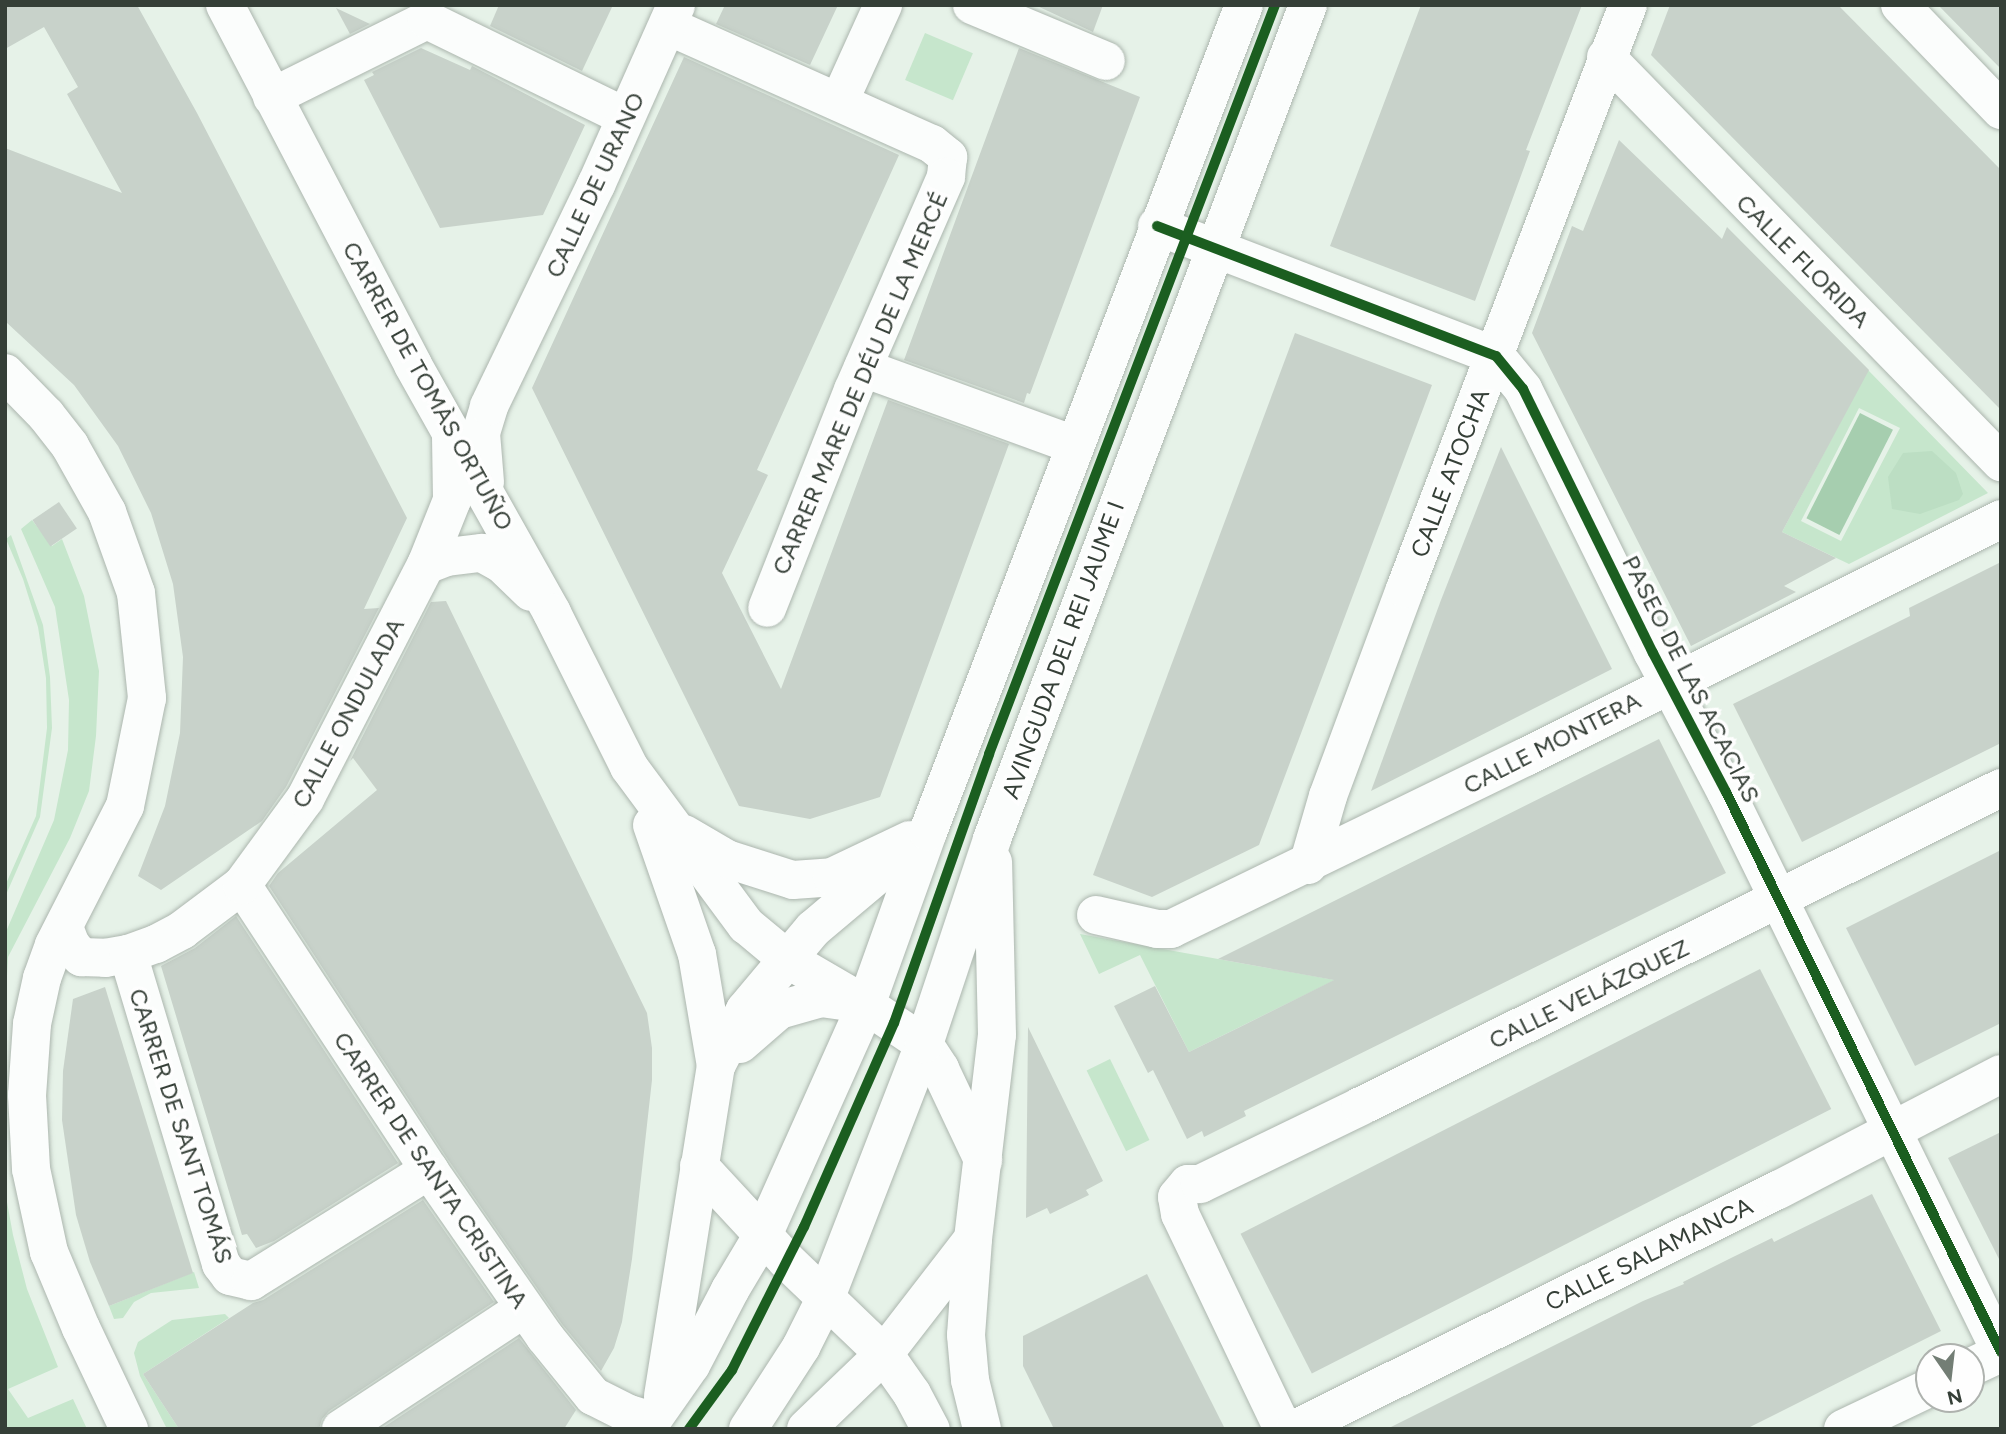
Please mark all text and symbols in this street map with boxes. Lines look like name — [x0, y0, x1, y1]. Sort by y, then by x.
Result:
street label: CALLE DE URANO — [540, 88, 650, 282]
street label: CARRER MARE DE DÉU DE LA MERCÉ — [766, 187, 954, 579]
street label: CALLE FLORIDA — [1730, 188, 1876, 334]
street label: CARRER DE TOMÀS ORTUÑO — [337, 237, 519, 535]
street label: CALLE ATOCHA — [1405, 385, 1495, 561]
street label: AVINGUDA DEL REI JAUME I — [996, 497, 1130, 803]
street label: PASEO DE LAS ACACIAS — [1616, 551, 1766, 807]
street label: CALLE ONDULADA — [286, 613, 410, 813]
street label: CALLE MONTERA — [1459, 686, 1645, 800]
street label: CALLE VELÁZQUEZ — [1484, 933, 1694, 1055]
street label: CARRER DE SANT TOMÁS — [123, 985, 239, 1267]
street label: CARRER DE SANTA CRISTINA — [328, 1026, 534, 1314]
street label: CALLE SALAMANCA — [1541, 1191, 1757, 1317]
north arrow — [1915, 1343, 1985, 1413]
text: N — [1945, 1384, 1965, 1410]

